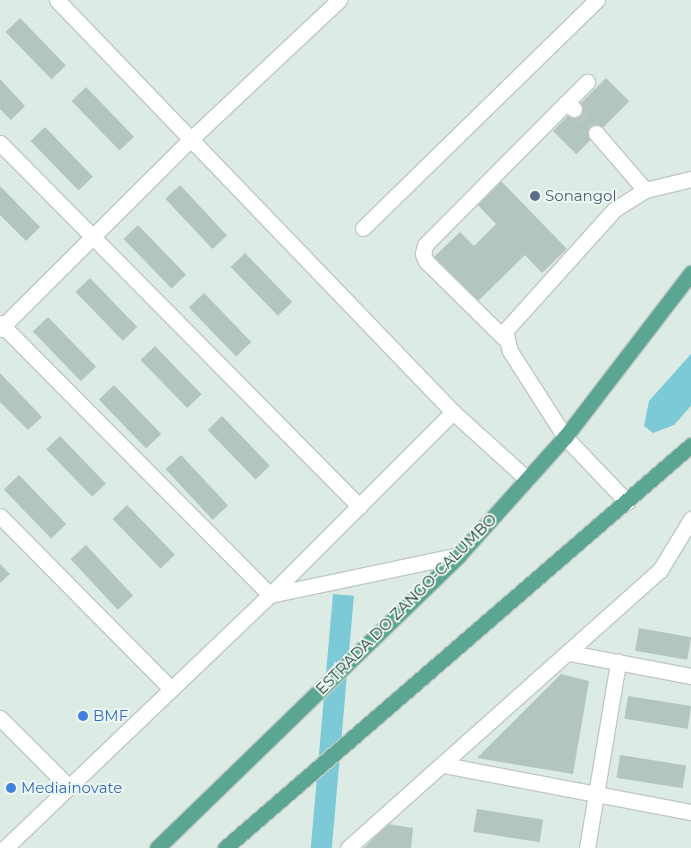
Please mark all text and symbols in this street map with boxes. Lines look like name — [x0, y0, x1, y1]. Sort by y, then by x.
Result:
place label: Sonangol — [545, 187, 616, 205]
marker: Sonangol — [529, 190, 541, 202]
street label: ESTRADA DO ZANGO-CALUMBO — [312, 510, 500, 698]
place label: BMF — [93, 707, 128, 725]
marker: BMF — [77, 710, 89, 722]
place label: Mediainovate — [21, 779, 122, 797]
marker: Mediainovate — [5, 782, 17, 794]

